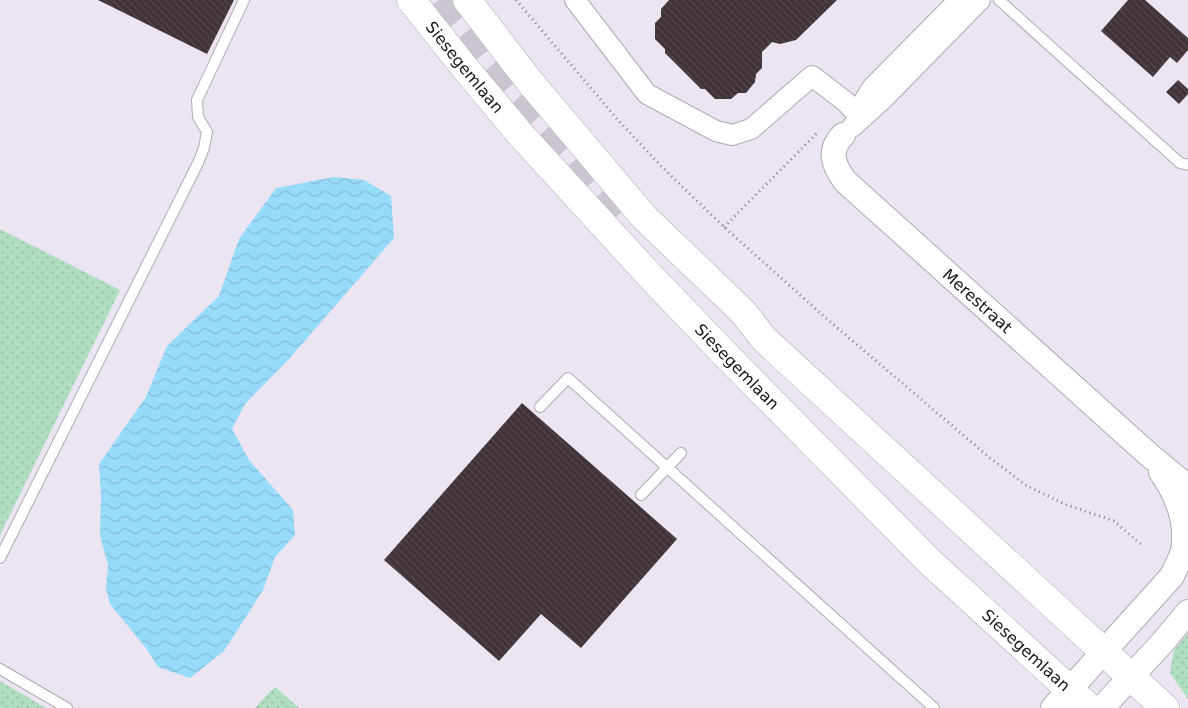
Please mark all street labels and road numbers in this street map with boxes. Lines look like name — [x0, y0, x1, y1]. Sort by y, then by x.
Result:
street label: Siesegemlaan — [422, 18, 507, 117]
street label: Merestraat — [939, 265, 1016, 337]
street label: Siesegemlaan — [691, 320, 783, 414]
street label: Siesegemlaan — [978, 605, 1074, 695]

